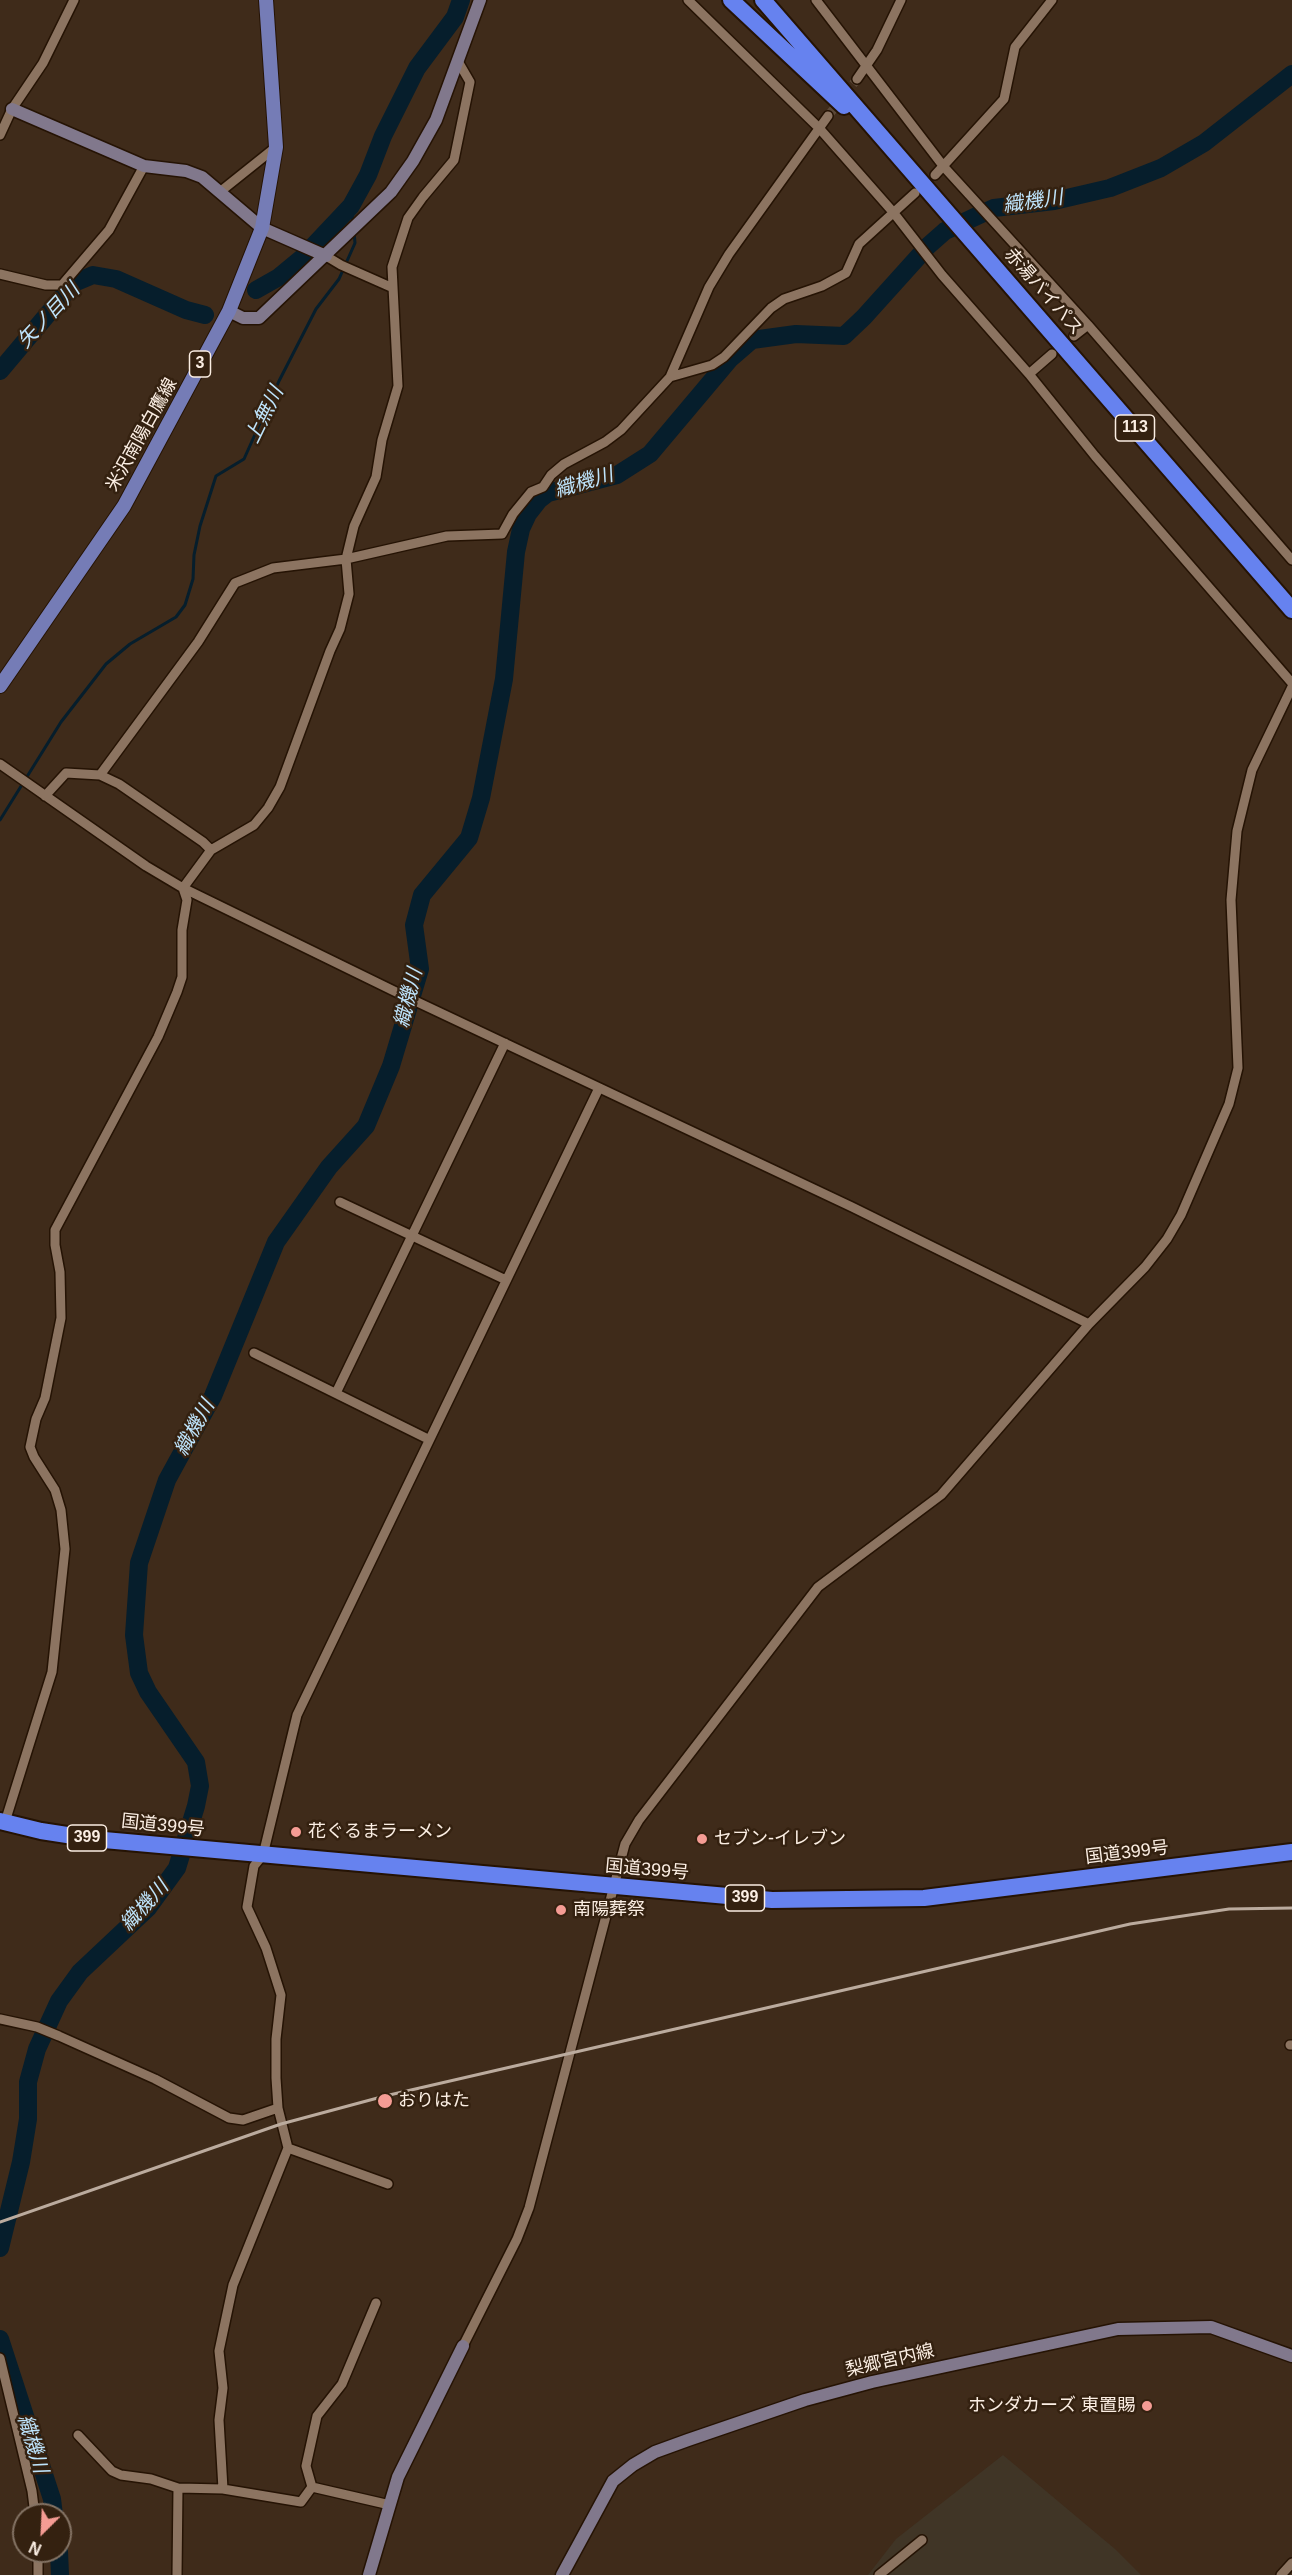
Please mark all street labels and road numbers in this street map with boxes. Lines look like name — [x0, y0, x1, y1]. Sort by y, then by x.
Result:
street label: 赤湯バイパス — [999, 244, 1087, 340]
road number: 3 — [190, 351, 210, 377]
street label: 米沢南陽白鷹線 — [102, 375, 182, 495]
road number: 113 — [1116, 415, 1154, 441]
street label: 国道399号 — [120, 1811, 206, 1841]
road number: 399 — [68, 1825, 106, 1851]
street label: 国道399号 — [1084, 1837, 1170, 1869]
street label: 国道399号 — [604, 1856, 690, 1884]
road number: 399 — [726, 1885, 764, 1911]
street label: 梨郷宮内線 — [844, 2340, 936, 2382]

